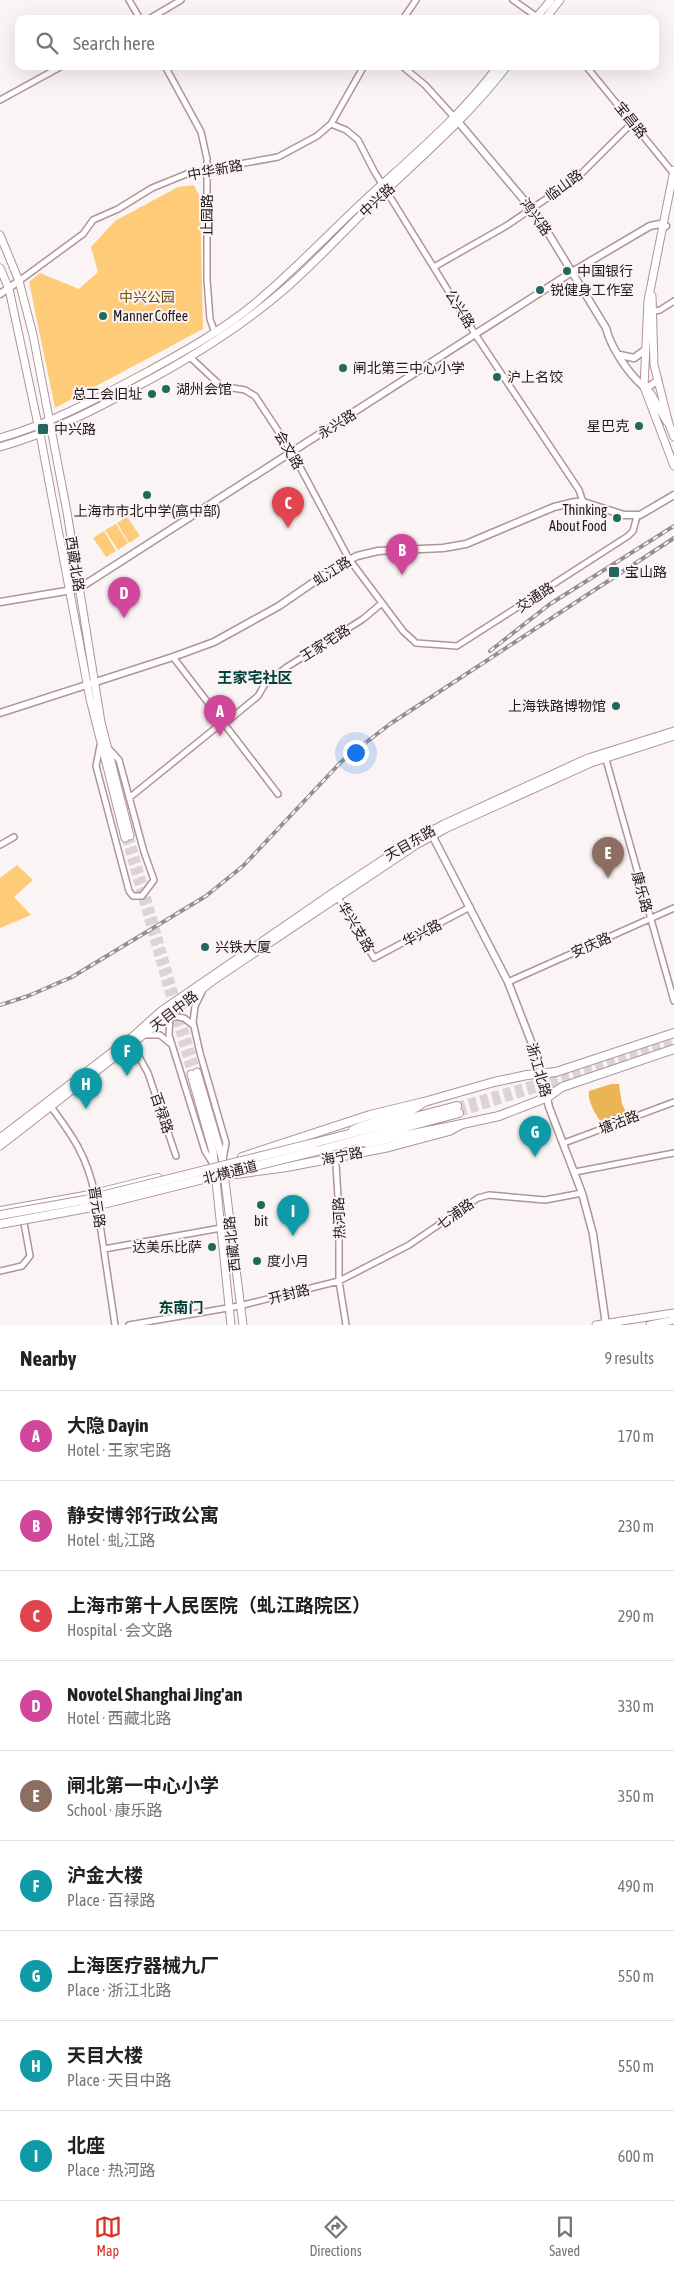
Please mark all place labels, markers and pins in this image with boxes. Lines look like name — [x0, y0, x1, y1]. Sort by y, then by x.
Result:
place label: 中国银行 — [577, 263, 633, 279]
marker: 中国银行 — [561, 265, 573, 277]
place label: 锐健身工作室 — [550, 282, 634, 298]
marker: 锐健身工作室 — [534, 284, 546, 296]
place label: Manner Coffee — [113, 308, 188, 324]
marker: Manner Coffee — [97, 310, 109, 322]
place label: 闸北第三中心小学 — [353, 360, 465, 376]
marker: 闸北第三中心小学 — [337, 362, 349, 374]
place label: 沪上名饺 — [507, 369, 563, 385]
marker: 沪上名饺 — [491, 371, 503, 383]
place label: 湖州会馆 — [176, 381, 232, 397]
marker: 湖州会馆 — [160, 383, 172, 395]
place label: 总工会旧址 — [72, 386, 142, 402]
marker: 总工会旧址 — [146, 388, 158, 400]
place label: 星巴克 — [587, 418, 629, 434]
marker: 星巴克 — [633, 420, 645, 432]
place label: 中兴路 — [54, 421, 96, 437]
marker: 中兴路 — [36, 422, 50, 436]
pin: C — [272, 487, 304, 528]
marker: 上海市市北中学(高中部) — [141, 489, 153, 501]
place label: Thinking About Food — [549, 502, 607, 534]
place label: 上海市市北中学(高中部) — [74, 503, 220, 519]
marker: Thinking About Food — [611, 512, 623, 524]
pin: B — [386, 534, 418, 575]
place label: 宝山路 — [625, 564, 667, 580]
marker: 宝山路 — [607, 565, 621, 579]
pin: D — [108, 577, 140, 618]
pin: A — [204, 695, 236, 736]
place label: 上海铁路博物馆 — [508, 698, 606, 714]
marker: 上海铁路博物馆 — [610, 700, 622, 712]
pin: E — [592, 837, 624, 878]
place label: 兴铁大厦 — [215, 939, 271, 955]
marker: 兴铁大厦 — [199, 941, 211, 953]
pin: F — [111, 1035, 143, 1076]
pin: H — [70, 1068, 102, 1109]
pin: G — [519, 1116, 551, 1157]
pin: I — [277, 1195, 309, 1236]
marker: bit — [255, 1199, 267, 1211]
place label: bit — [254, 1213, 268, 1229]
place label: 达美乐比萨 — [132, 1239, 202, 1255]
marker: 达美乐比萨 — [206, 1241, 218, 1253]
place label: 度小月 — [267, 1253, 309, 1269]
marker: 度小月 — [251, 1255, 263, 1267]

